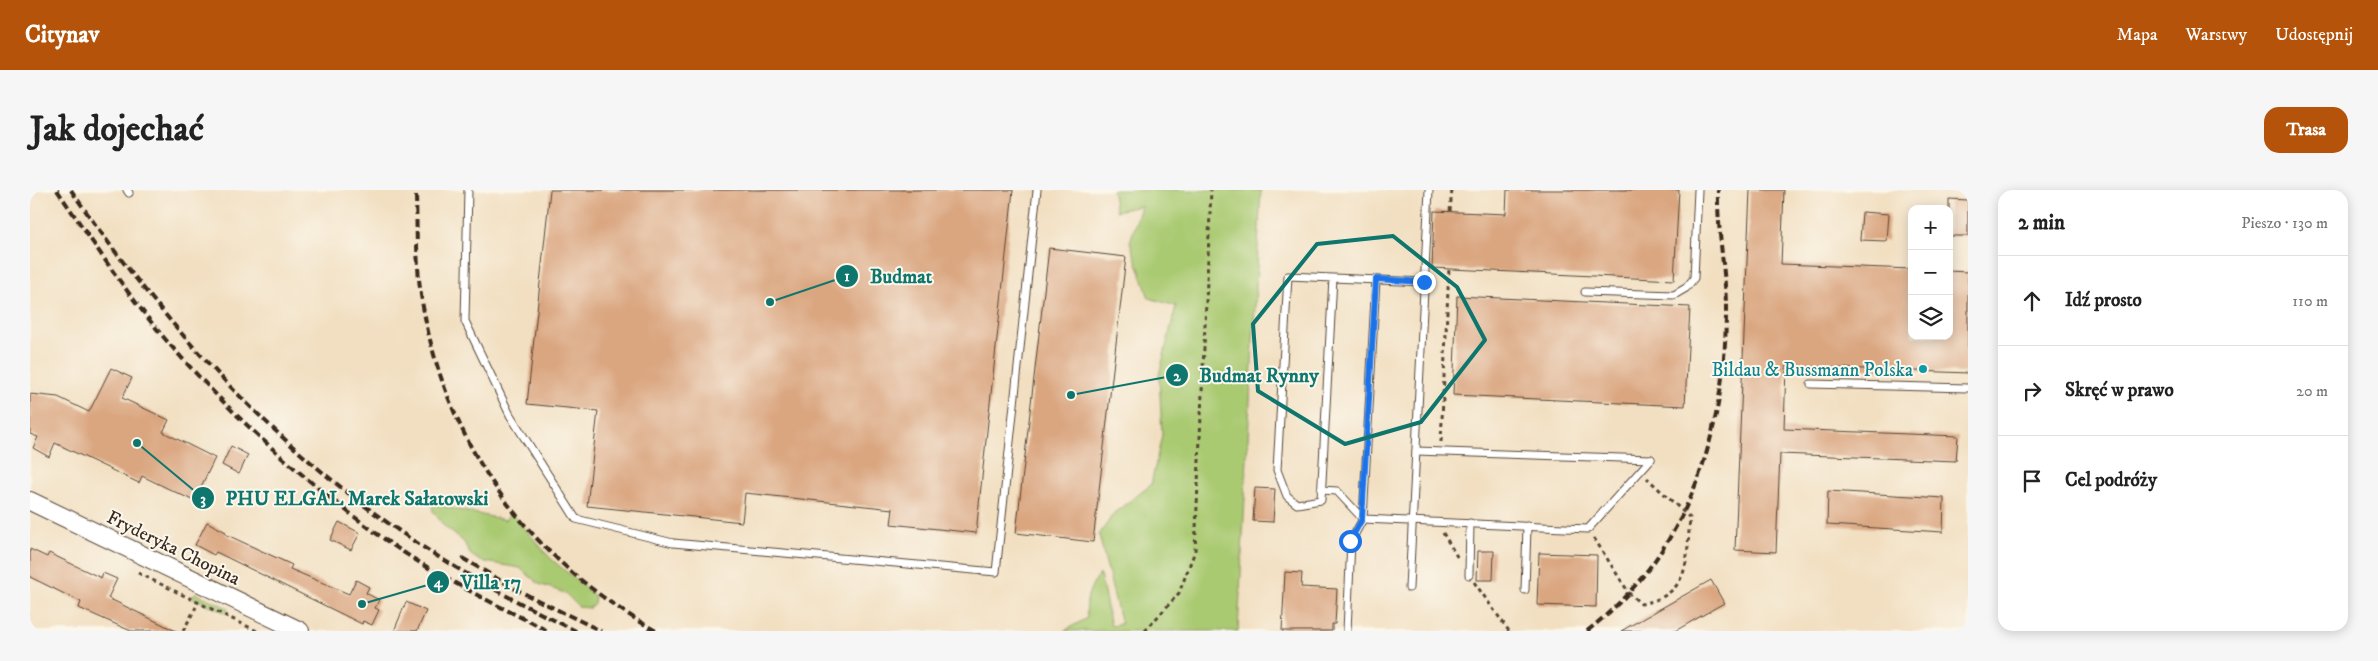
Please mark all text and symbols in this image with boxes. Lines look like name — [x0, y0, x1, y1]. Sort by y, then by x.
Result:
text: Citynav — [25, 20, 99, 50]
text: Mapa — [2117, 24, 2158, 46]
text: Warstwy — [2186, 24, 2247, 46]
text: Udostępnij — [2275, 24, 2353, 46]
button: Trasa — [2264, 107, 2348, 153]
text: Jak dojechać — [30, 108, 204, 152]
map controls — [1908, 205, 1953, 340]
button: + — [1908, 205, 1953, 250]
text: 2 min — [2018, 210, 2065, 236]
text: Pieszo · 130 m — [2241, 213, 2328, 233]
button: − — [1908, 250, 1953, 295]
callout: Budmat — [835, 258, 942, 293]
text: Budmat — [870, 265, 933, 290]
text: 1 — [844, 267, 850, 286]
route end — [1413, 271, 1436, 294]
icon: ahead — [2018, 287, 2046, 315]
text: Idź prosto — [2065, 289, 2142, 312]
text: 110 m — [2292, 291, 2328, 311]
button: layers — [1908, 295, 1953, 340]
callout: Budmat Rynny — [1165, 358, 1329, 393]
place label: Bildau & Bussmann Polska — [1711, 359, 1913, 382]
marker: Bildau & Bussmann Polska — [1917, 363, 1929, 375]
text: Budmat Rynny — [1199, 364, 1319, 389]
text: 2 — [1173, 367, 1181, 386]
icon: right — [2018, 377, 2046, 405]
text: Skręć w prawo — [2065, 379, 2174, 402]
text: 20 m — [2296, 381, 2328, 401]
icon: arrive — [2018, 467, 2046, 495]
text: Cel podróży — [2065, 469, 2157, 492]
callout: PHU ELGAL Marek Sałatowski — [190, 481, 498, 516]
text: PHU ELGAL Marek Sałatowski — [226, 487, 489, 512]
text: 3 — [200, 490, 206, 509]
street label: Fryderyka Chopina — [103, 506, 244, 591]
route start — [1339, 530, 1362, 553]
callout: Villa 17 — [426, 564, 531, 599]
text: Villa 17 — [460, 571, 521, 596]
text: 4 — [433, 573, 444, 592]

